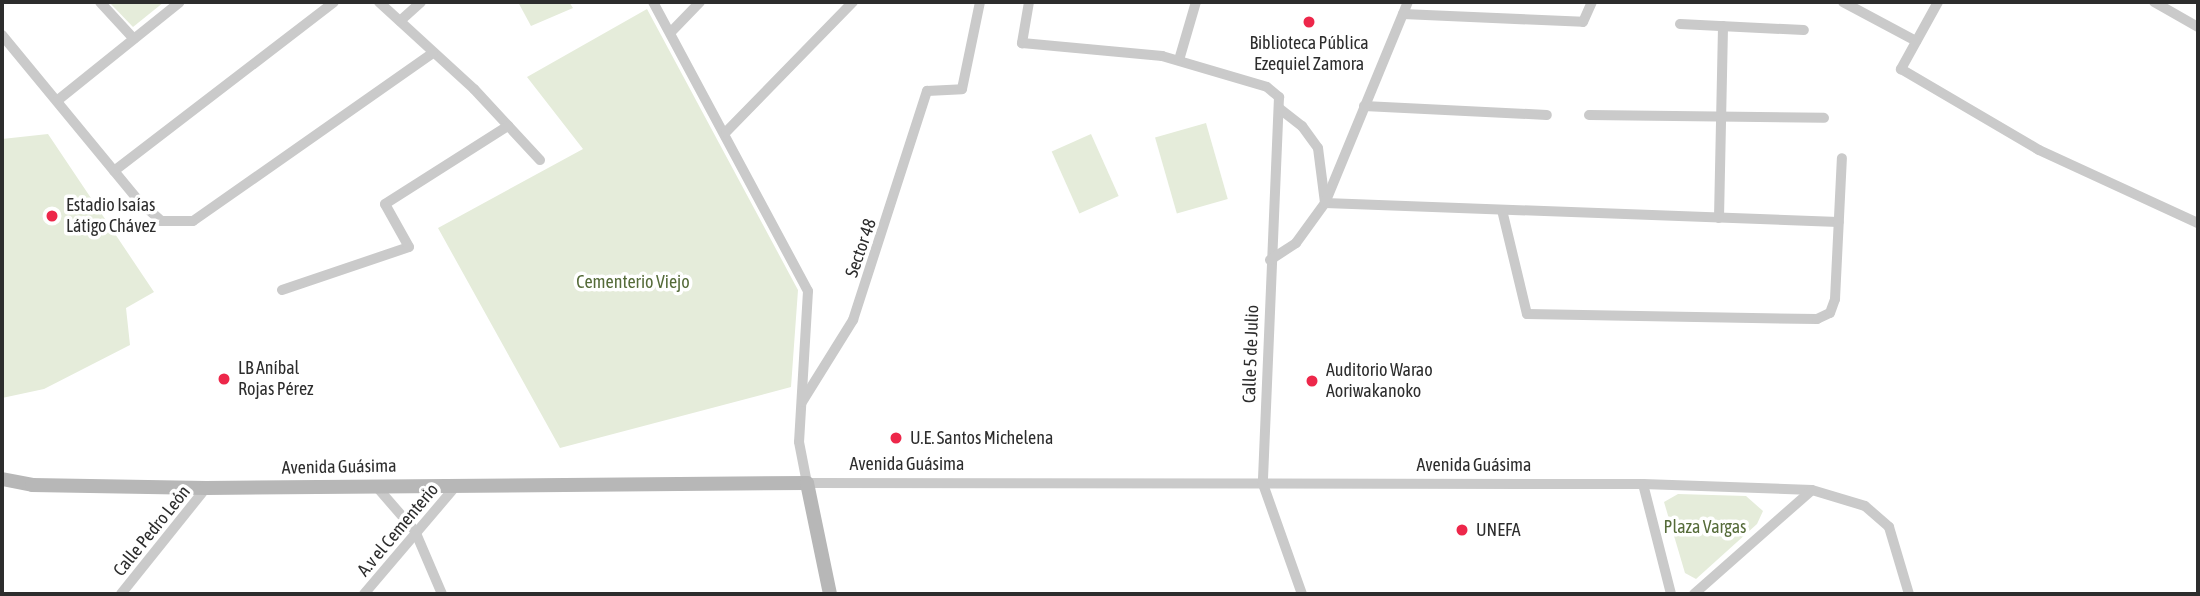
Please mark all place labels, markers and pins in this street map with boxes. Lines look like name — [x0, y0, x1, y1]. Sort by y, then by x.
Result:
marker: Biblioteca Pública Ezequiel Zamora — [1301, 14, 1317, 30]
place label: Biblioteca Pública Ezequiel Zamora — [1249, 33, 1369, 76]
place label: Estadio Isaías Látigo Chávez — [66, 195, 156, 238]
marker: Estadio Isaías Látigo Chávez — [44, 208, 60, 224]
place label: LB Aníbal Rojas Pérez — [238, 358, 314, 400]
place label: Auditorio Warao Aoriwakanoko — [1326, 360, 1433, 402]
marker: LB Aníbal Rojas Pérez — [216, 371, 232, 387]
marker: Auditorio Warao Aoriwakanoko — [1304, 373, 1320, 389]
place label: U.E. Santos Michelena — [910, 427, 1053, 449]
marker: U.E. Santos Michelena — [888, 430, 904, 446]
place label: UNEFA — [1476, 519, 1521, 541]
marker: UNEFA — [1454, 522, 1470, 538]

